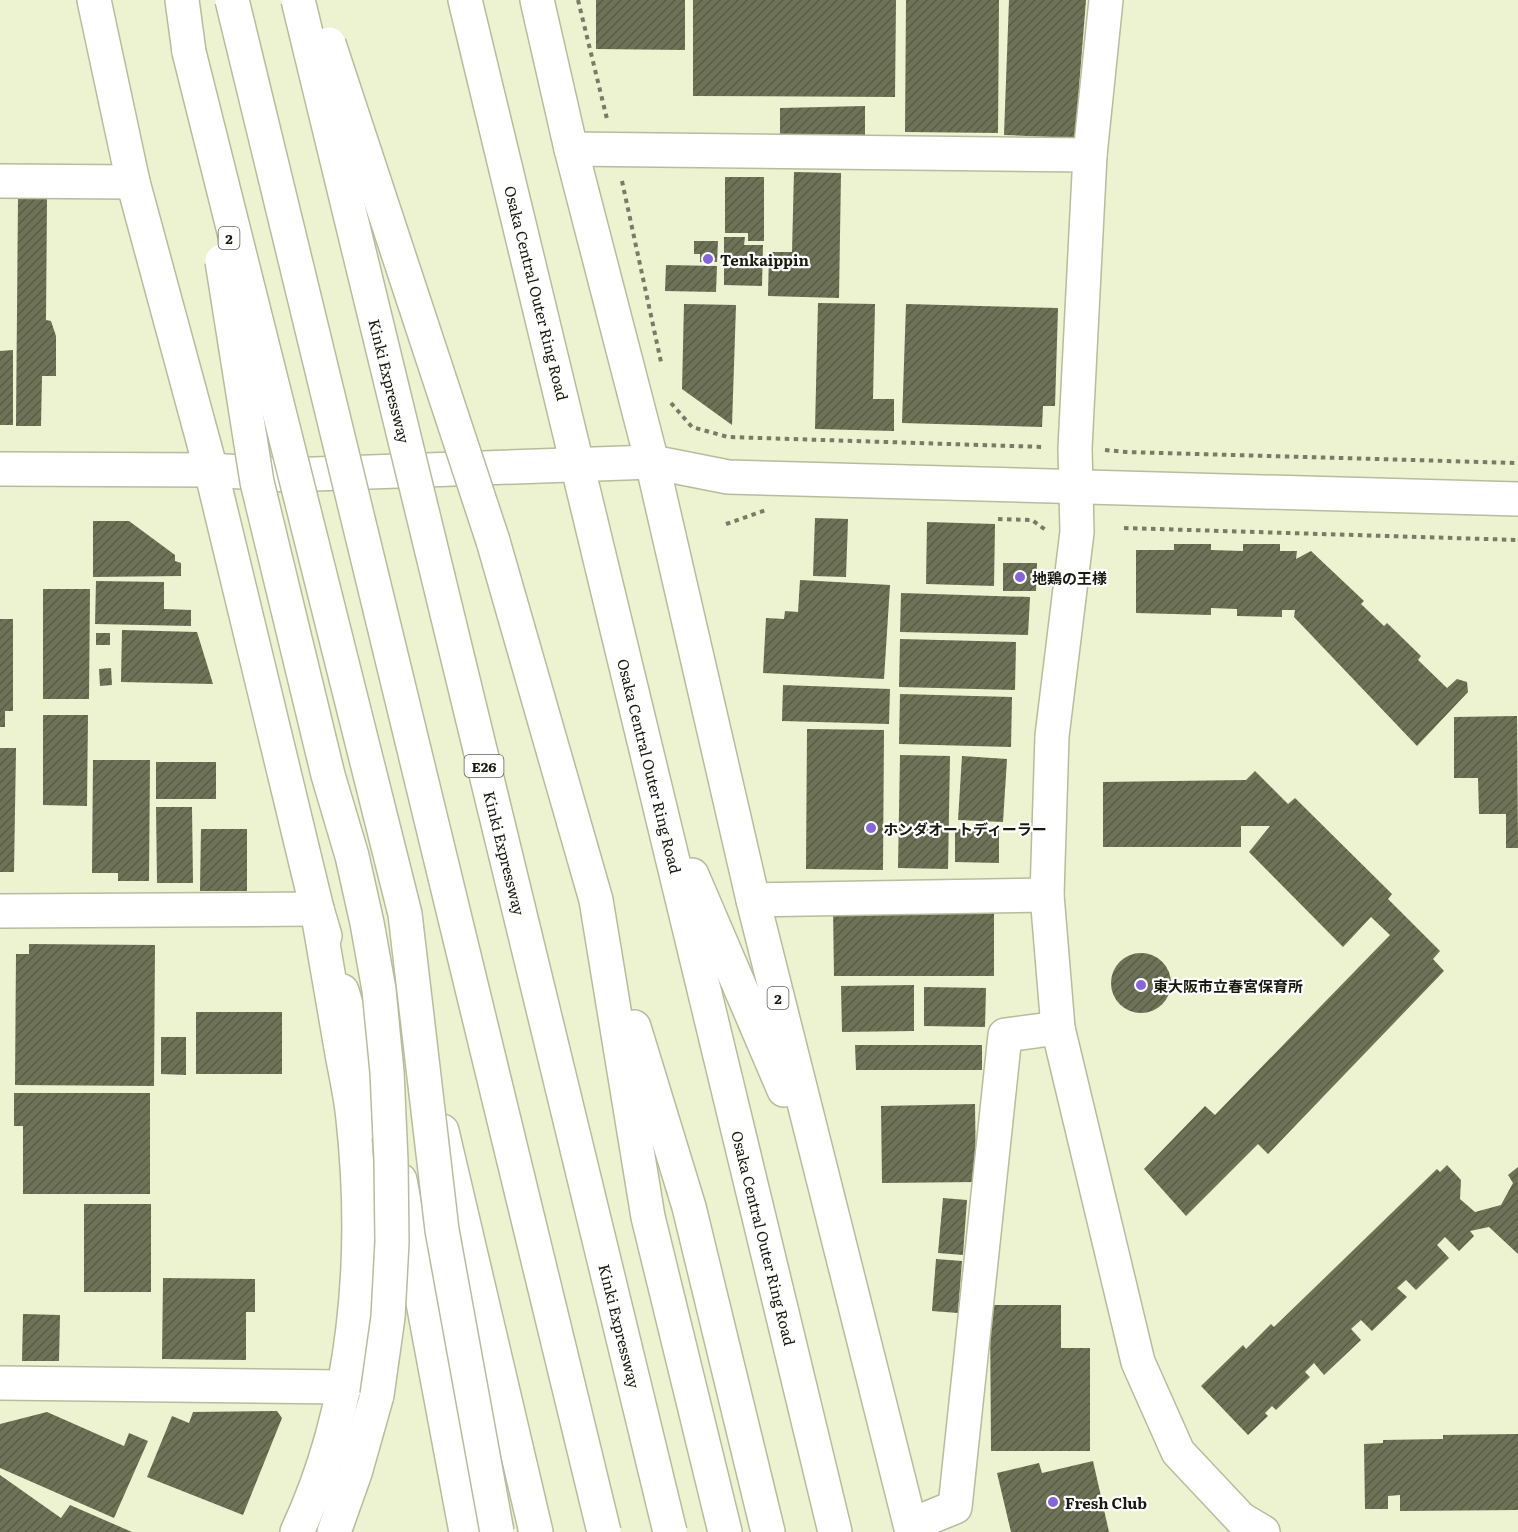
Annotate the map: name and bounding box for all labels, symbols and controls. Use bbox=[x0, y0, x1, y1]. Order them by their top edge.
street label: Osaka Central Outer Ring Road bbox=[499, 183, 575, 403]
road number: 2 bbox=[218, 227, 240, 249]
place label: Tenkaippin bbox=[720, 248, 809, 271]
marker: Tenkaippin bbox=[701, 252, 715, 266]
street label: Kinki Expressway bbox=[363, 316, 417, 446]
place label: 地鶏の王様 bbox=[1032, 566, 1107, 589]
marker: 地鶏の王様 bbox=[1013, 570, 1027, 584]
street label: Osaka Central Outer Ring Road bbox=[612, 656, 688, 876]
road number: E26 bbox=[464, 755, 504, 777]
street label: Kinki Expressway bbox=[478, 788, 532, 918]
place label: ホンダオートディーラー bbox=[883, 817, 1047, 840]
marker: ホンダオートディーラー bbox=[864, 821, 878, 835]
place label: 東大阪市立春宮保育所 bbox=[1153, 974, 1303, 997]
marker: 東大阪市立春宮保育所 bbox=[1134, 978, 1148, 992]
road number: 2 bbox=[768, 987, 788, 1009]
street label: Osaka Central Outer Ring Road bbox=[726, 1128, 802, 1348]
street label: Kinki Expressway bbox=[593, 1261, 647, 1391]
place label: Fresh Club bbox=[1065, 1491, 1147, 1514]
marker: Fresh Club bbox=[1046, 1495, 1060, 1509]

